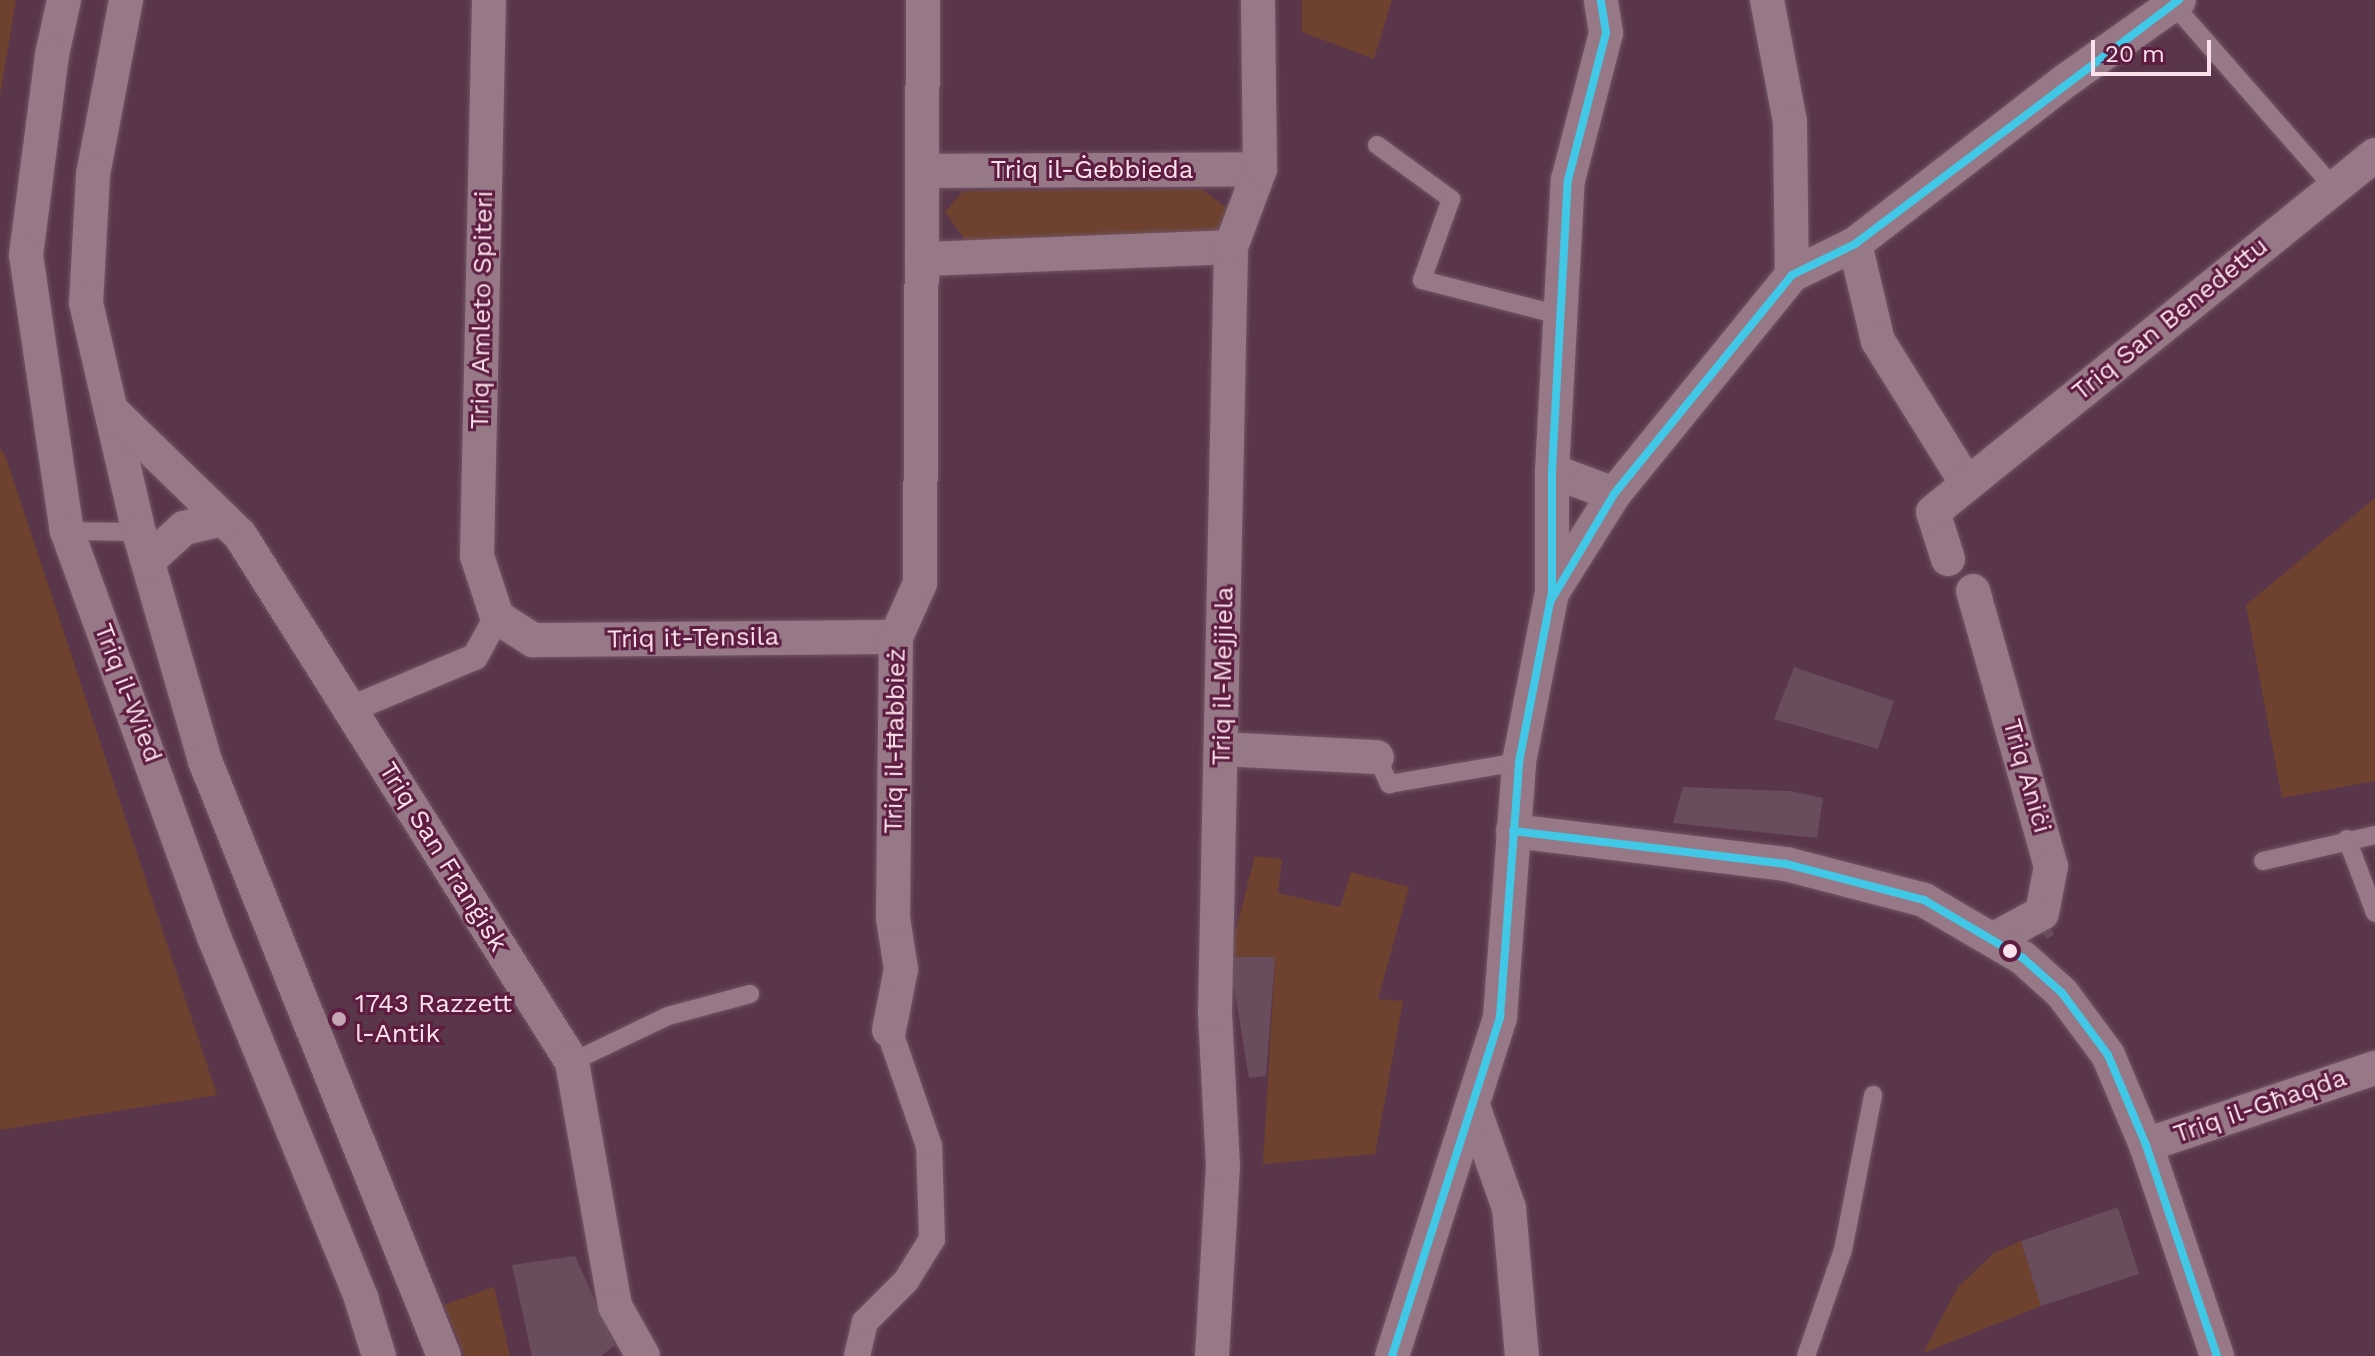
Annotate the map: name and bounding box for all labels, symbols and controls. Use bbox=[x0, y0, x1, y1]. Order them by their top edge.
scale bar bbox=[2095, 24, 2215, 74]
text: 20 m bbox=[2105, 40, 2165, 68]
street label: Triq il-Ġebbieda bbox=[990, 154, 1194, 186]
street label: Triq Amleto Spiteri bbox=[464, 190, 500, 430]
street label: Triq San Benedettu bbox=[2066, 230, 2274, 408]
street label: Triq il-Mejjiela bbox=[1206, 586, 1240, 766]
street label: Triq il-Wied bbox=[87, 619, 169, 767]
street label: Triq it-Tensila bbox=[607, 621, 779, 655]
street label: Triq il-Ħabbież bbox=[878, 648, 912, 834]
street label: Triq Aniċi bbox=[1996, 715, 2058, 837]
street label: Triq San Franġisk bbox=[372, 756, 514, 958]
unlabelled marker bbox=[2002, 943, 2018, 959]
place label: 1743 Razzett l-Antik bbox=[355, 988, 512, 1050]
marker: 1743 Razzett l-Antik bbox=[330, 1010, 348, 1028]
street label: Triq il-Għaqda bbox=[2170, 1062, 2350, 1150]

